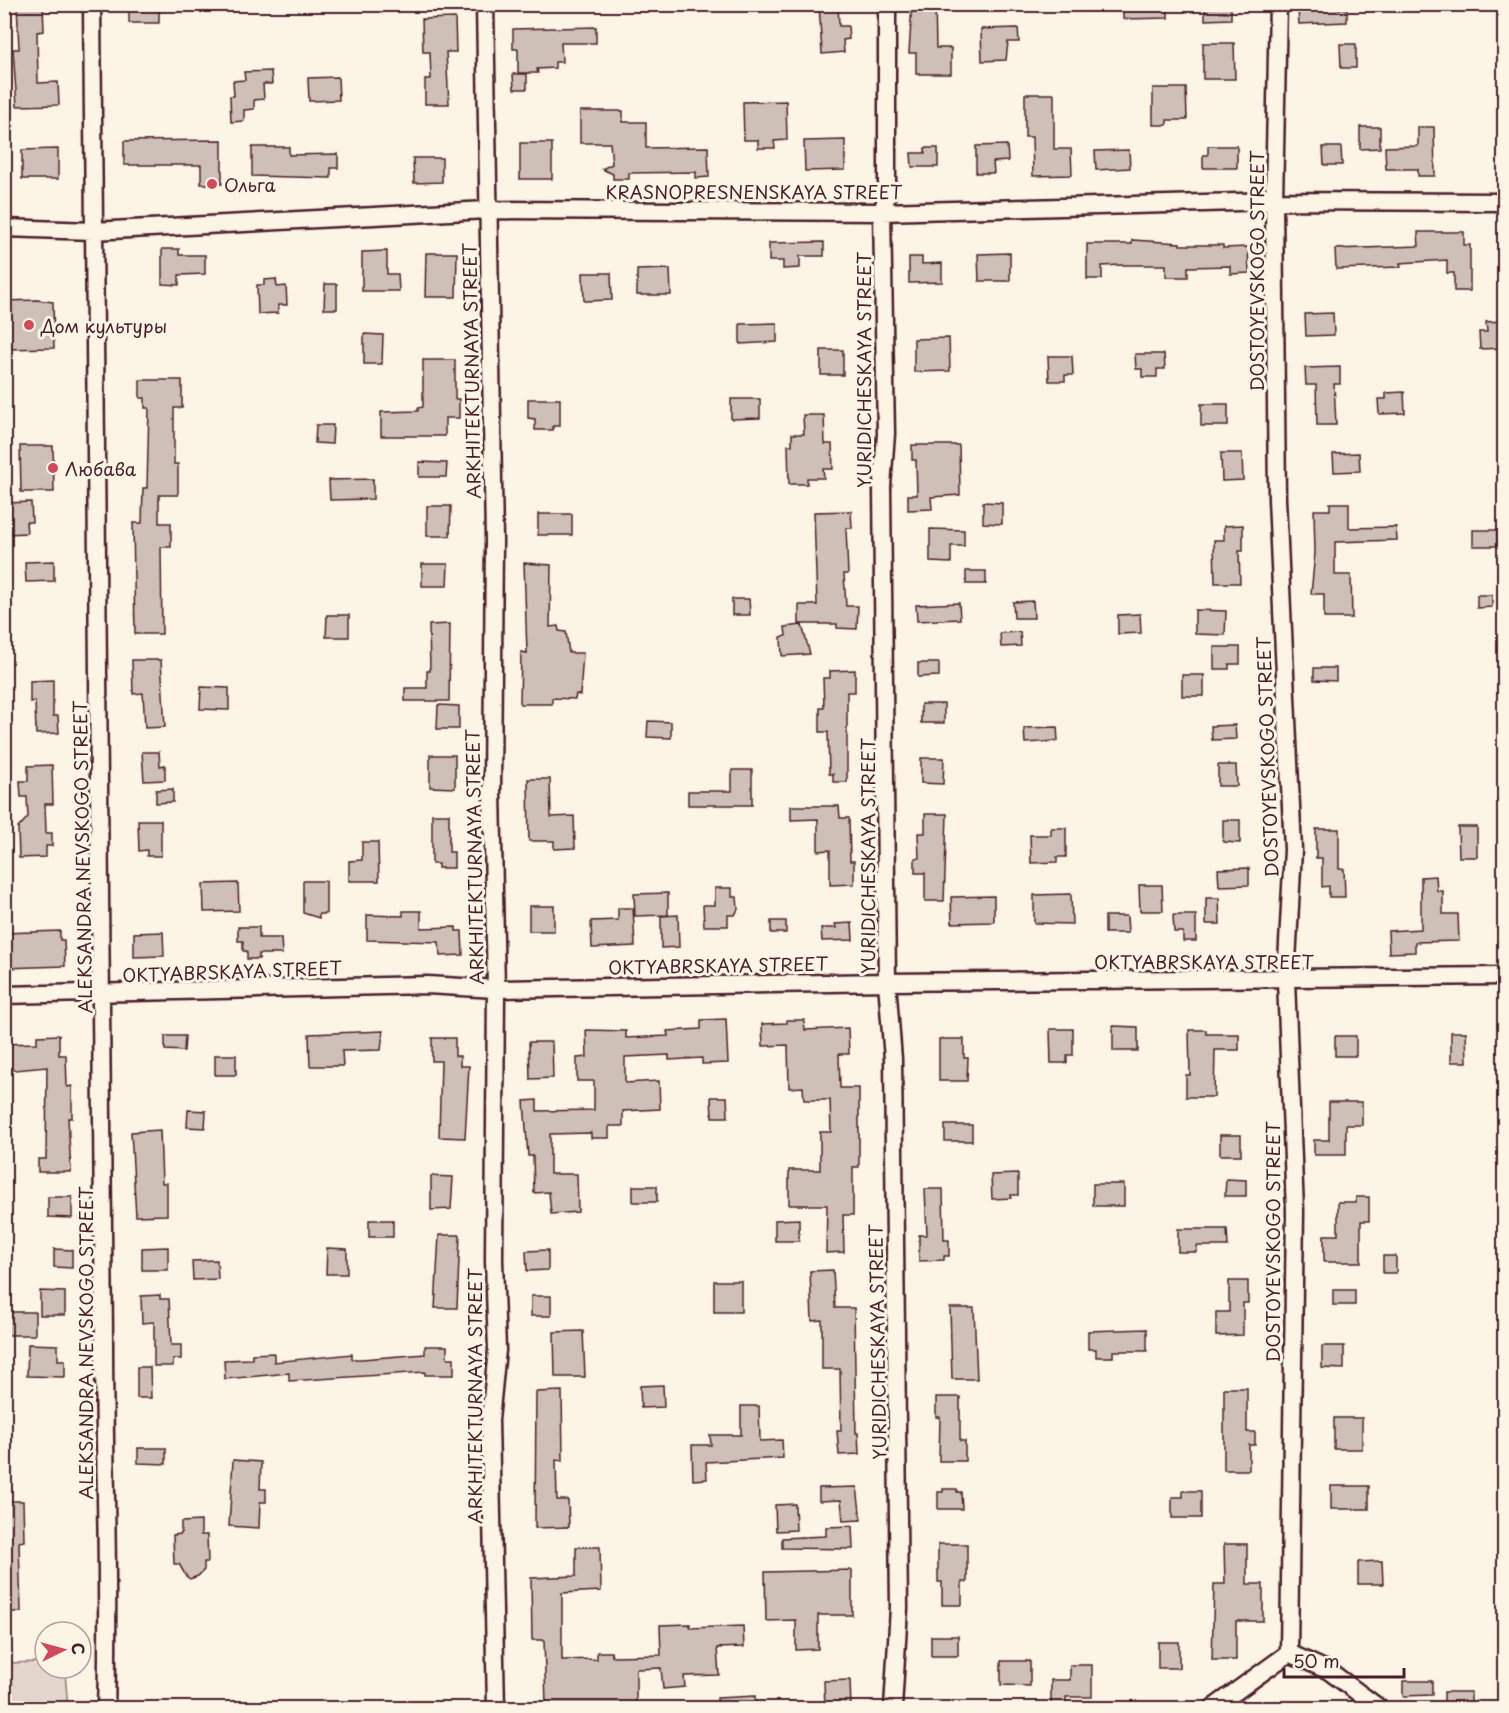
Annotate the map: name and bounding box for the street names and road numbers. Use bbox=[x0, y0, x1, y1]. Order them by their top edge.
street label: DOSTOYEVSKOGO STREET bbox=[1243, 150, 1270, 392]
street label: KRASNOPRESNENSKAYA STREET bbox=[606, 178, 903, 205]
street label: ARKHITEKTURNAYA STREET bbox=[455, 242, 487, 499]
street label: YURIDICHESKAYA STREET bbox=[850, 251, 877, 488]
street label: DOSTOYEVSKOGO STREET bbox=[1249, 635, 1285, 878]
street label: ALEKSANDRA NEVSKOGO STREET bbox=[66, 700, 98, 1014]
street label: ARKHITEKTURNAYA STREET bbox=[458, 728, 490, 985]
street label: YURIDICHESKAYA STREET bbox=[854, 737, 881, 974]
street label: OKTYABRSKAYA STREET bbox=[1094, 948, 1315, 975]
street label: OKTYABRSKAYA STREET bbox=[608, 950, 829, 980]
street label: OKTYABRSKAYA STREET bbox=[122, 954, 343, 988]
street label: DOSTOYEVSKOGO STREET bbox=[1259, 1121, 1286, 1363]
street label: ALEKSANDRA NEVSKOGO STREET bbox=[72, 1186, 99, 1500]
street label: YURIDICHESKAYA STREET bbox=[861, 1223, 893, 1460]
street label: ARKHITEKTURNAYA STREET bbox=[461, 1267, 488, 1524]

